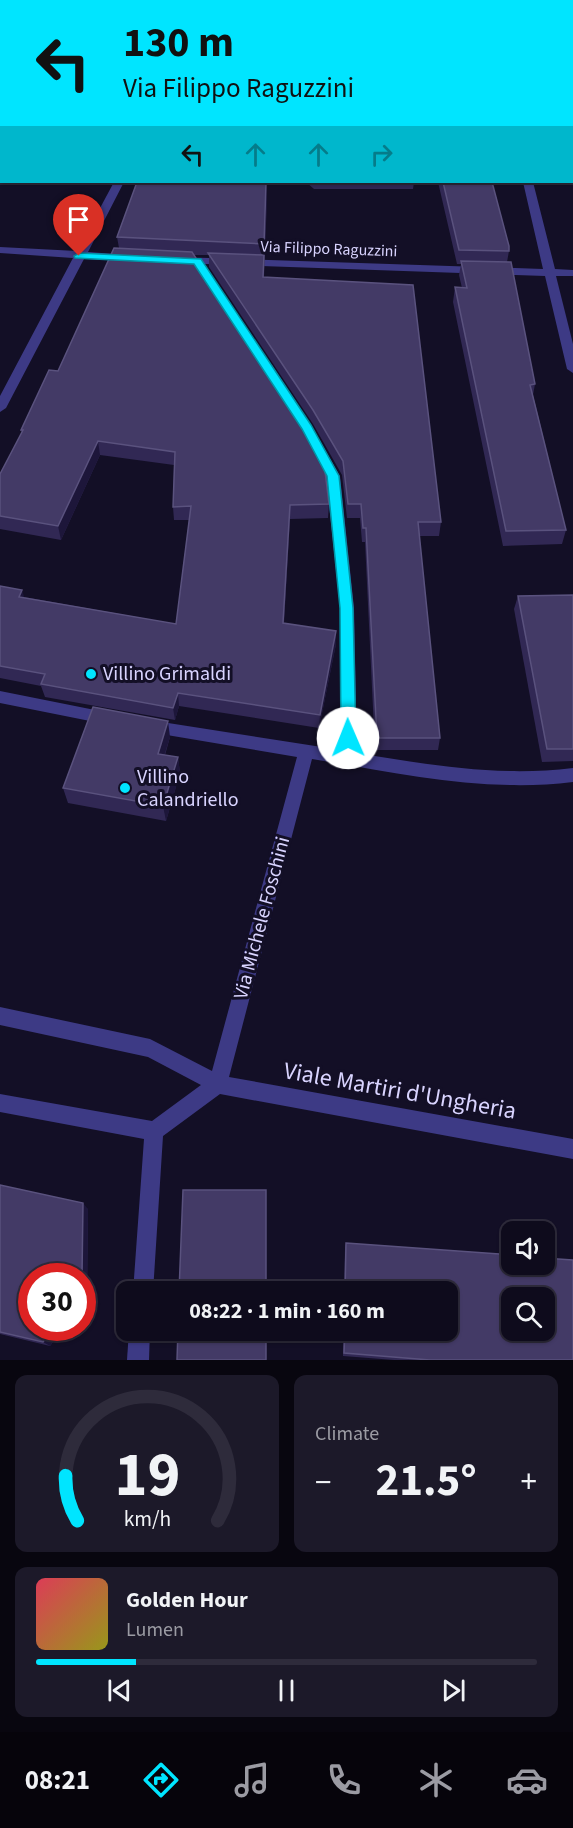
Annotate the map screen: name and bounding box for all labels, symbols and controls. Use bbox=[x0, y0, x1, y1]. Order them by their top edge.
text: 130 m bbox=[123, 13, 234, 73]
icon: left bbox=[24, 24, 102, 102]
text: Via Filippo Raguzzini bbox=[123, 69, 354, 108]
icon: left bbox=[176, 138, 209, 171]
icon: ahead bbox=[239, 138, 272, 171]
icon: ahead bbox=[302, 138, 335, 171]
icon: right bbox=[365, 138, 398, 171]
pin bbox=[53, 194, 104, 256]
icon: arrive bbox=[62, 203, 95, 236]
street label: Via Filippo Raguzzini bbox=[260, 236, 398, 262]
place label: Villino Grimaldi bbox=[103, 660, 231, 688]
marker: Villino Grimaldi bbox=[84, 667, 98, 681]
position arrow bbox=[316, 706, 380, 770]
place label: Villino Calandriello bbox=[137, 763, 239, 814]
marker: Villino Calandriello bbox=[118, 781, 132, 795]
street label: Via Michele Foschini bbox=[227, 834, 297, 1002]
street label: Viale Martiri d'Ungheria bbox=[281, 1053, 519, 1129]
map controls bbox=[501, 1221, 555, 1341]
button: sound bbox=[501, 1221, 555, 1275]
speed limit sign: 30 bbox=[18, 1263, 96, 1341]
button: search bbox=[501, 1287, 555, 1341]
text: 08:22 · 1 min · 160 m bbox=[189, 1295, 385, 1327]
text: Climate bbox=[315, 1420, 379, 1448]
text: 19 bbox=[114, 1431, 180, 1520]
text: 21.5° bbox=[375, 1449, 477, 1513]
text: − bbox=[315, 1459, 331, 1506]
text: + bbox=[521, 1459, 537, 1506]
text: km/h bbox=[123, 1504, 171, 1535]
text: Golden Hour bbox=[126, 1584, 248, 1616]
text: Lumen bbox=[126, 1616, 184, 1644]
icon: previous bbox=[103, 1674, 136, 1707]
icon: pause bbox=[270, 1674, 303, 1707]
icon: next bbox=[437, 1674, 470, 1707]
icon: directions bbox=[140, 1759, 182, 1801]
icon: music bbox=[231, 1759, 273, 1801]
icon: phone bbox=[323, 1759, 365, 1801]
icon: climate bbox=[415, 1759, 457, 1801]
icon: car bbox=[506, 1759, 548, 1801]
text: 08:21 bbox=[25, 1761, 90, 1800]

